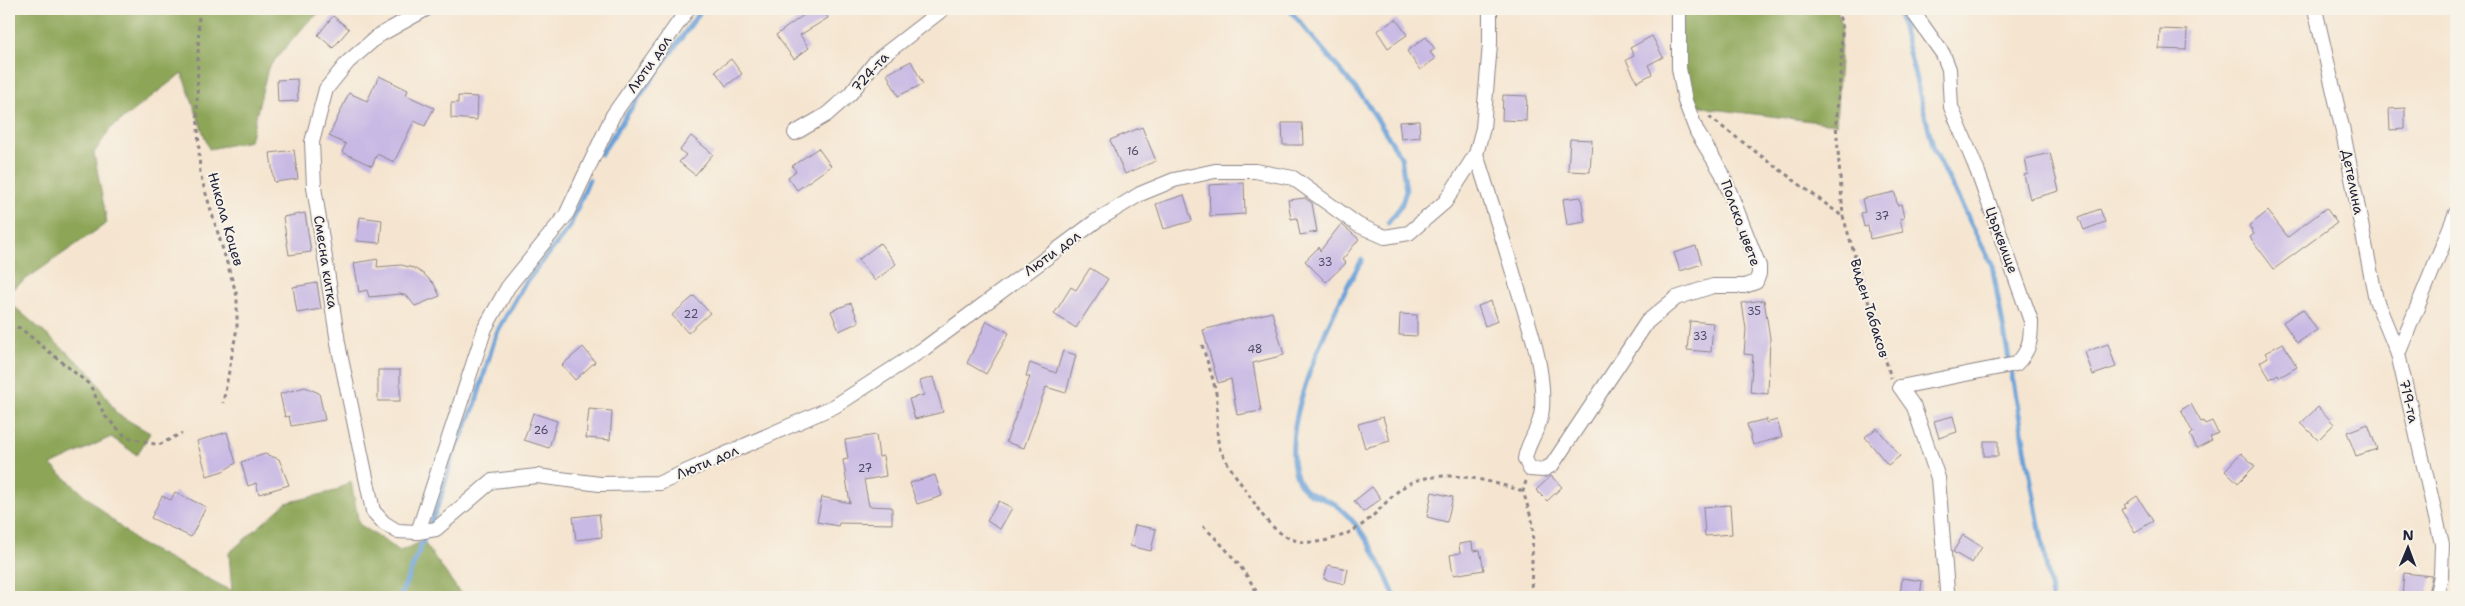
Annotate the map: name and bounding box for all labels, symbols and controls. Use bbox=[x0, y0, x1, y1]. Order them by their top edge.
street label: Люти дол bbox=[623, 32, 675, 96]
street label: 724-та bbox=[847, 48, 893, 96]
house number: 16 bbox=[1127, 144, 1139, 159]
street label: Детелина bbox=[2338, 148, 2368, 216]
street label: Никола Коцев bbox=[204, 170, 248, 268]
street label: Полско цвете bbox=[1717, 177, 1765, 269]
street label: Църквище bbox=[1982, 204, 2022, 276]
house number: 37 bbox=[1875, 209, 1890, 224]
street label: Смесна китка bbox=[310, 214, 342, 310]
street label: Люти дол bbox=[1020, 226, 1084, 280]
house number: 33 bbox=[1318, 255, 1332, 270]
street label: Виден Табаков bbox=[1846, 256, 1894, 360]
house number: 35 bbox=[1747, 304, 1761, 319]
house number: 22 bbox=[684, 307, 698, 322]
house number: 33 bbox=[1693, 329, 1707, 344]
house number: 48 bbox=[1247, 342, 1263, 357]
street label: 719-та bbox=[2395, 377, 2423, 425]
house number: 26 bbox=[534, 423, 548, 438]
street label: Люти дол bbox=[673, 441, 741, 483]
house number: 27 bbox=[858, 461, 873, 476]
north arrow bbox=[2382, 524, 2432, 574]
text: N bbox=[2403, 526, 2414, 544]

